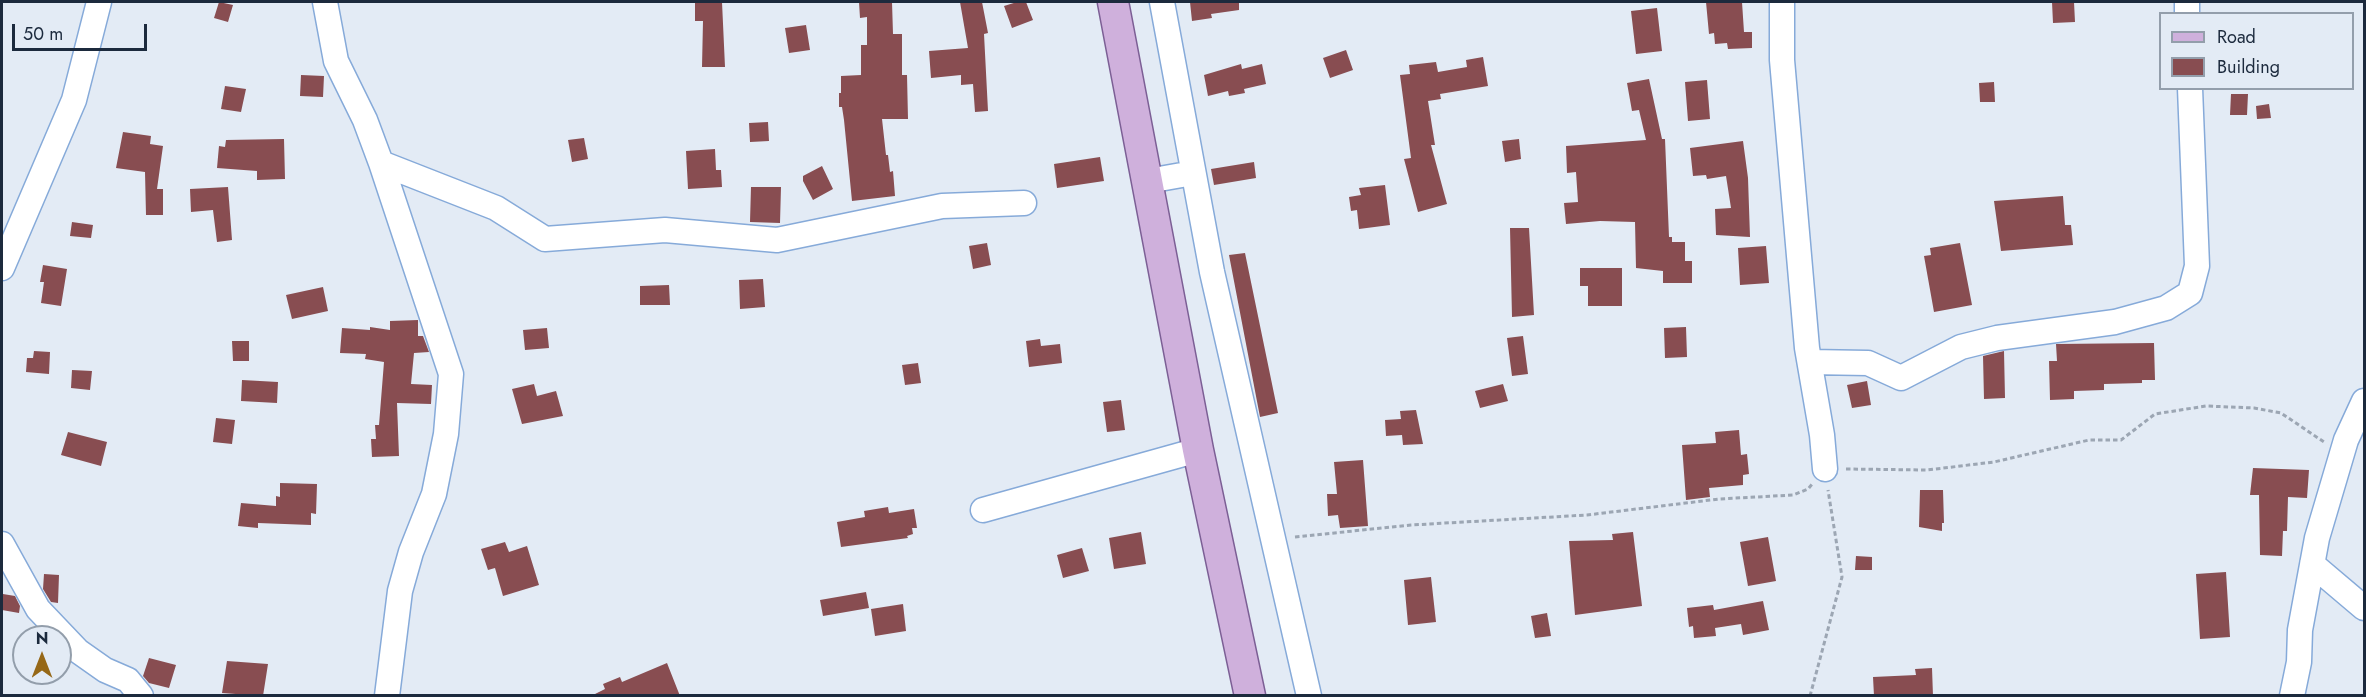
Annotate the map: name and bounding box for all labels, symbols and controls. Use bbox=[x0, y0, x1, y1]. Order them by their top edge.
scale bar bbox=[15, 12, 150, 50]
legend bbox=[2159, 12, 2354, 90]
text: 50 m bbox=[23, 21, 63, 47]
text: Road bbox=[2217, 24, 2256, 50]
text: Building bbox=[2217, 54, 2280, 80]
north arrow bbox=[12, 625, 72, 685]
text: N bbox=[36, 627, 48, 650]

